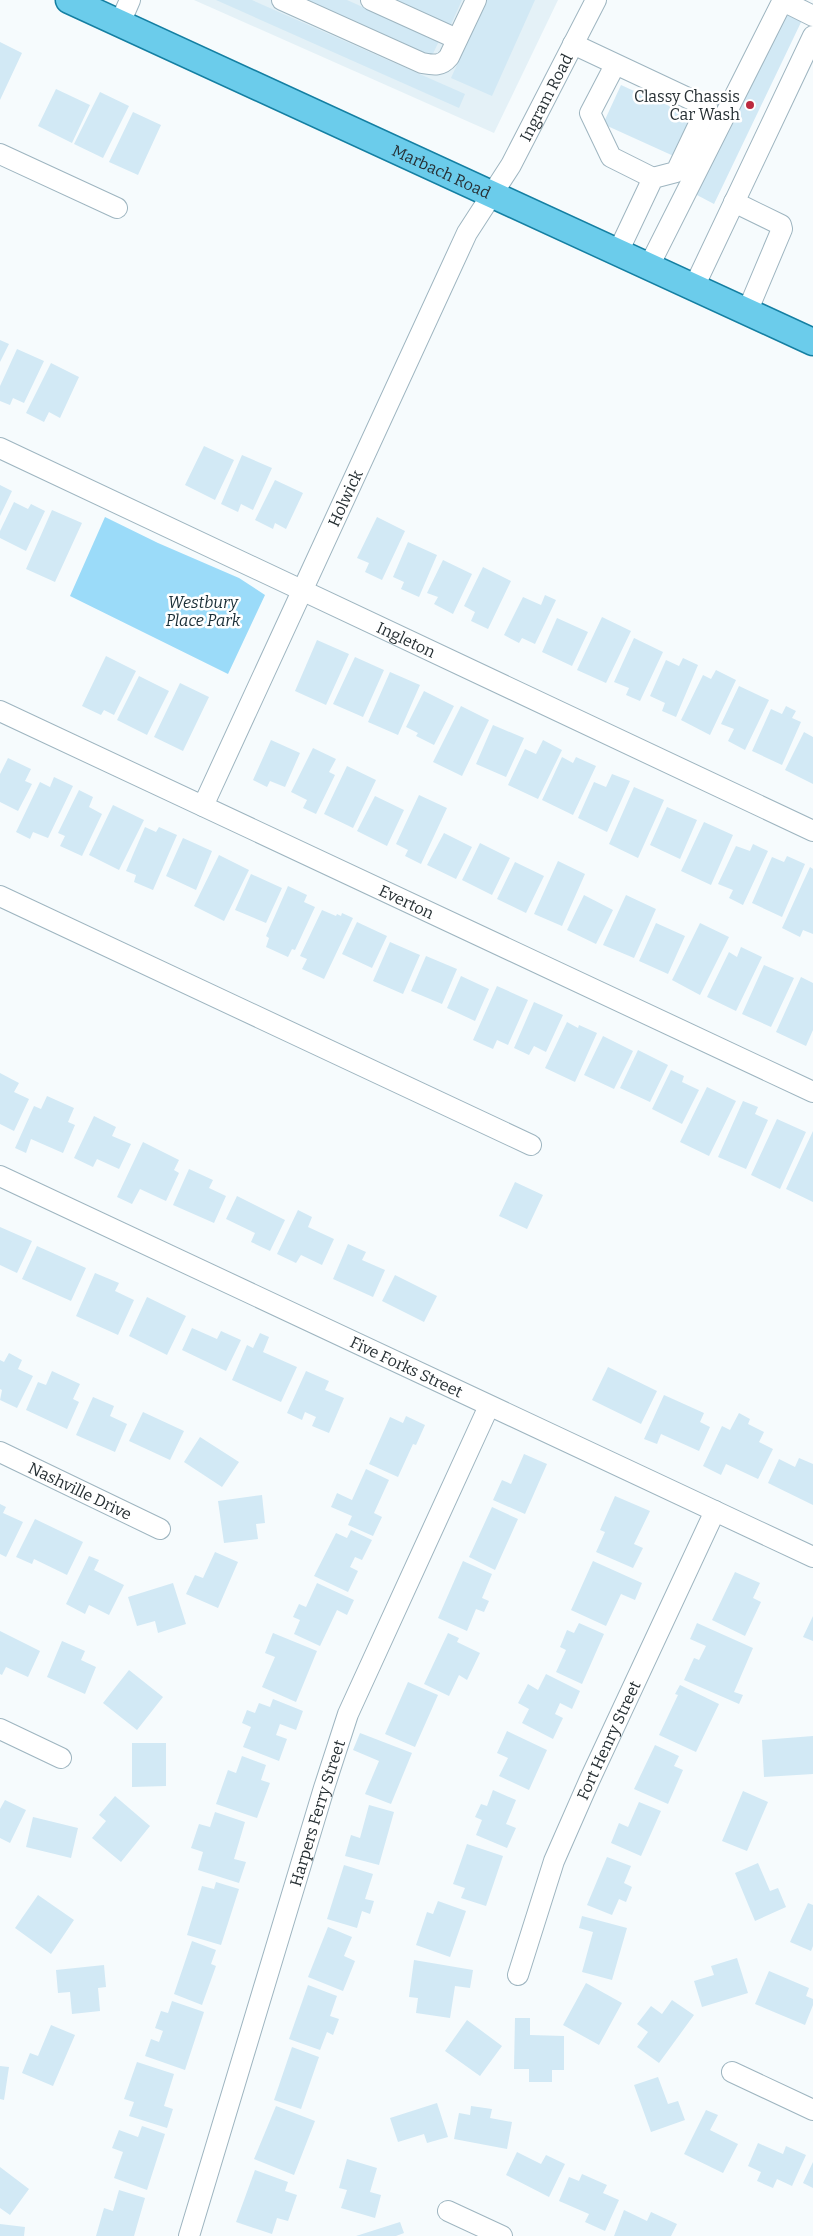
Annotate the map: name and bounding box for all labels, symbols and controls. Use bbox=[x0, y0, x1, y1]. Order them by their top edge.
street label: Ingram Road bbox=[516, 50, 577, 145]
place label: Classy Chassis Car Wash bbox=[634, 87, 740, 124]
marker: Classy Chassis Car Wash bbox=[744, 99, 756, 111]
street label: Marbach Road bbox=[389, 141, 494, 203]
street label: Holwick bbox=[324, 467, 367, 530]
park label: Westbury Place Park bbox=[166, 593, 241, 630]
street label: Ingleton bbox=[374, 618, 438, 662]
street label: Everton bbox=[376, 881, 437, 923]
street label: Five Forks Street bbox=[347, 1332, 466, 1402]
street label: Nashville Drive bbox=[25, 1458, 135, 1524]
street label: Fort Henry Street bbox=[573, 1678, 645, 1803]
street label: Harpers Ferry Street bbox=[286, 1737, 349, 1889]

